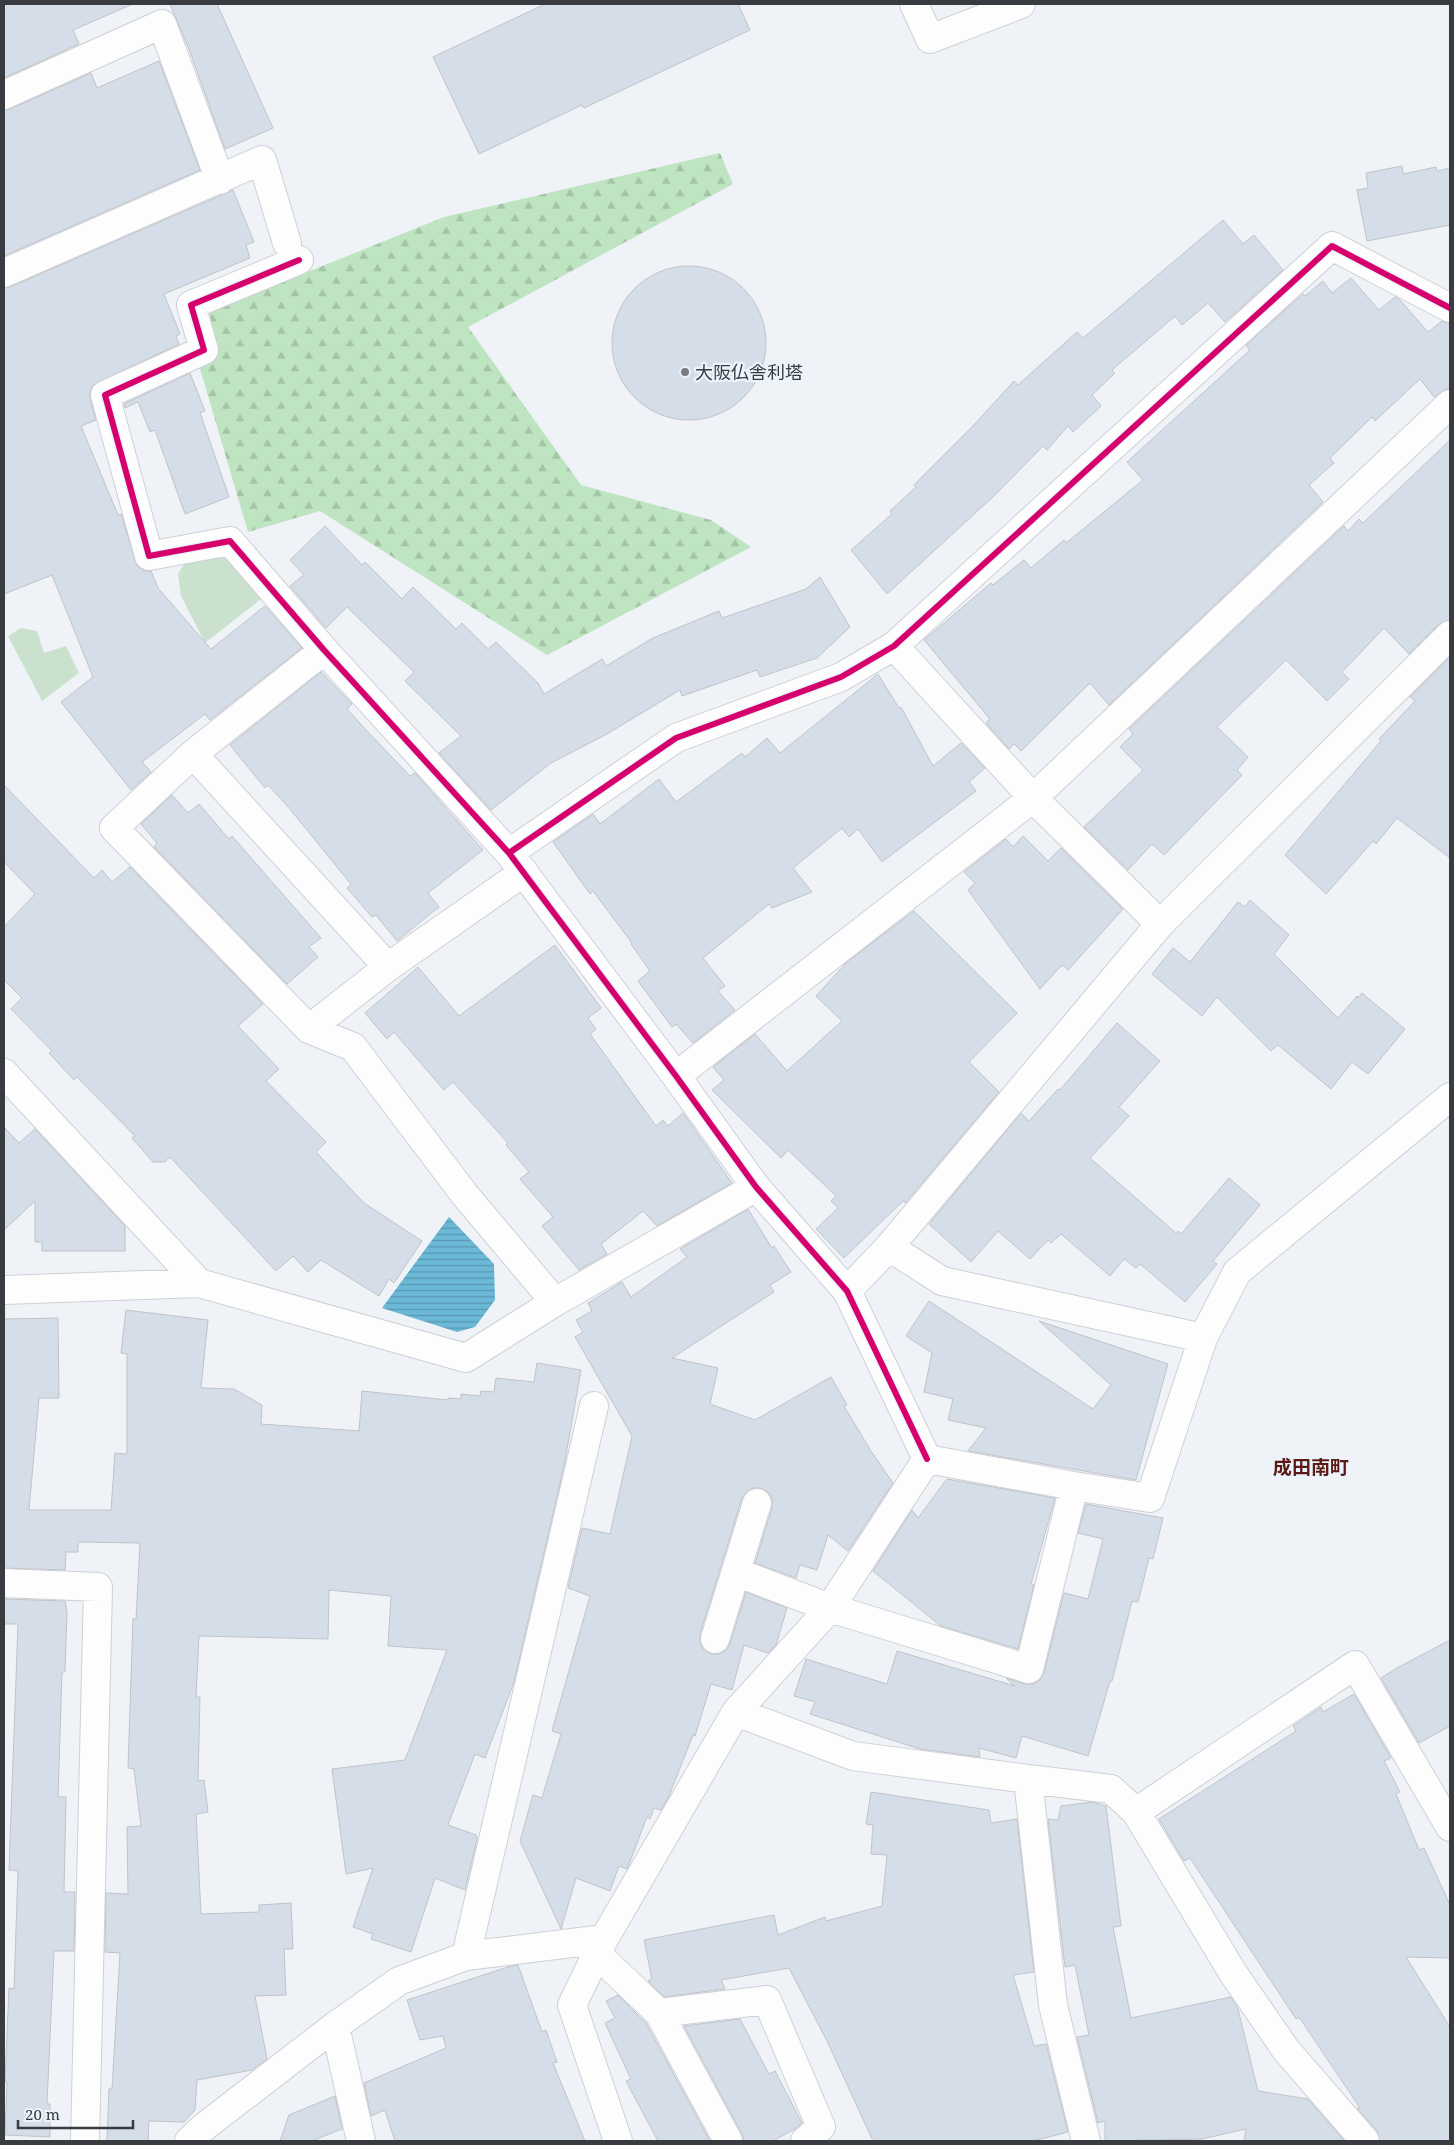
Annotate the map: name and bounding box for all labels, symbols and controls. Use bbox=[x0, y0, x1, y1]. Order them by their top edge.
place label: 大阪仏舎利塔 bbox=[695, 360, 803, 384]
marker: 大阪仏舎利塔 bbox=[679, 366, 691, 378]
district label: 成田南町 bbox=[1273, 1454, 1349, 1480]
scale bar bbox=[18, 2098, 132, 2130]
text: 20 m bbox=[25, 2104, 60, 2124]

